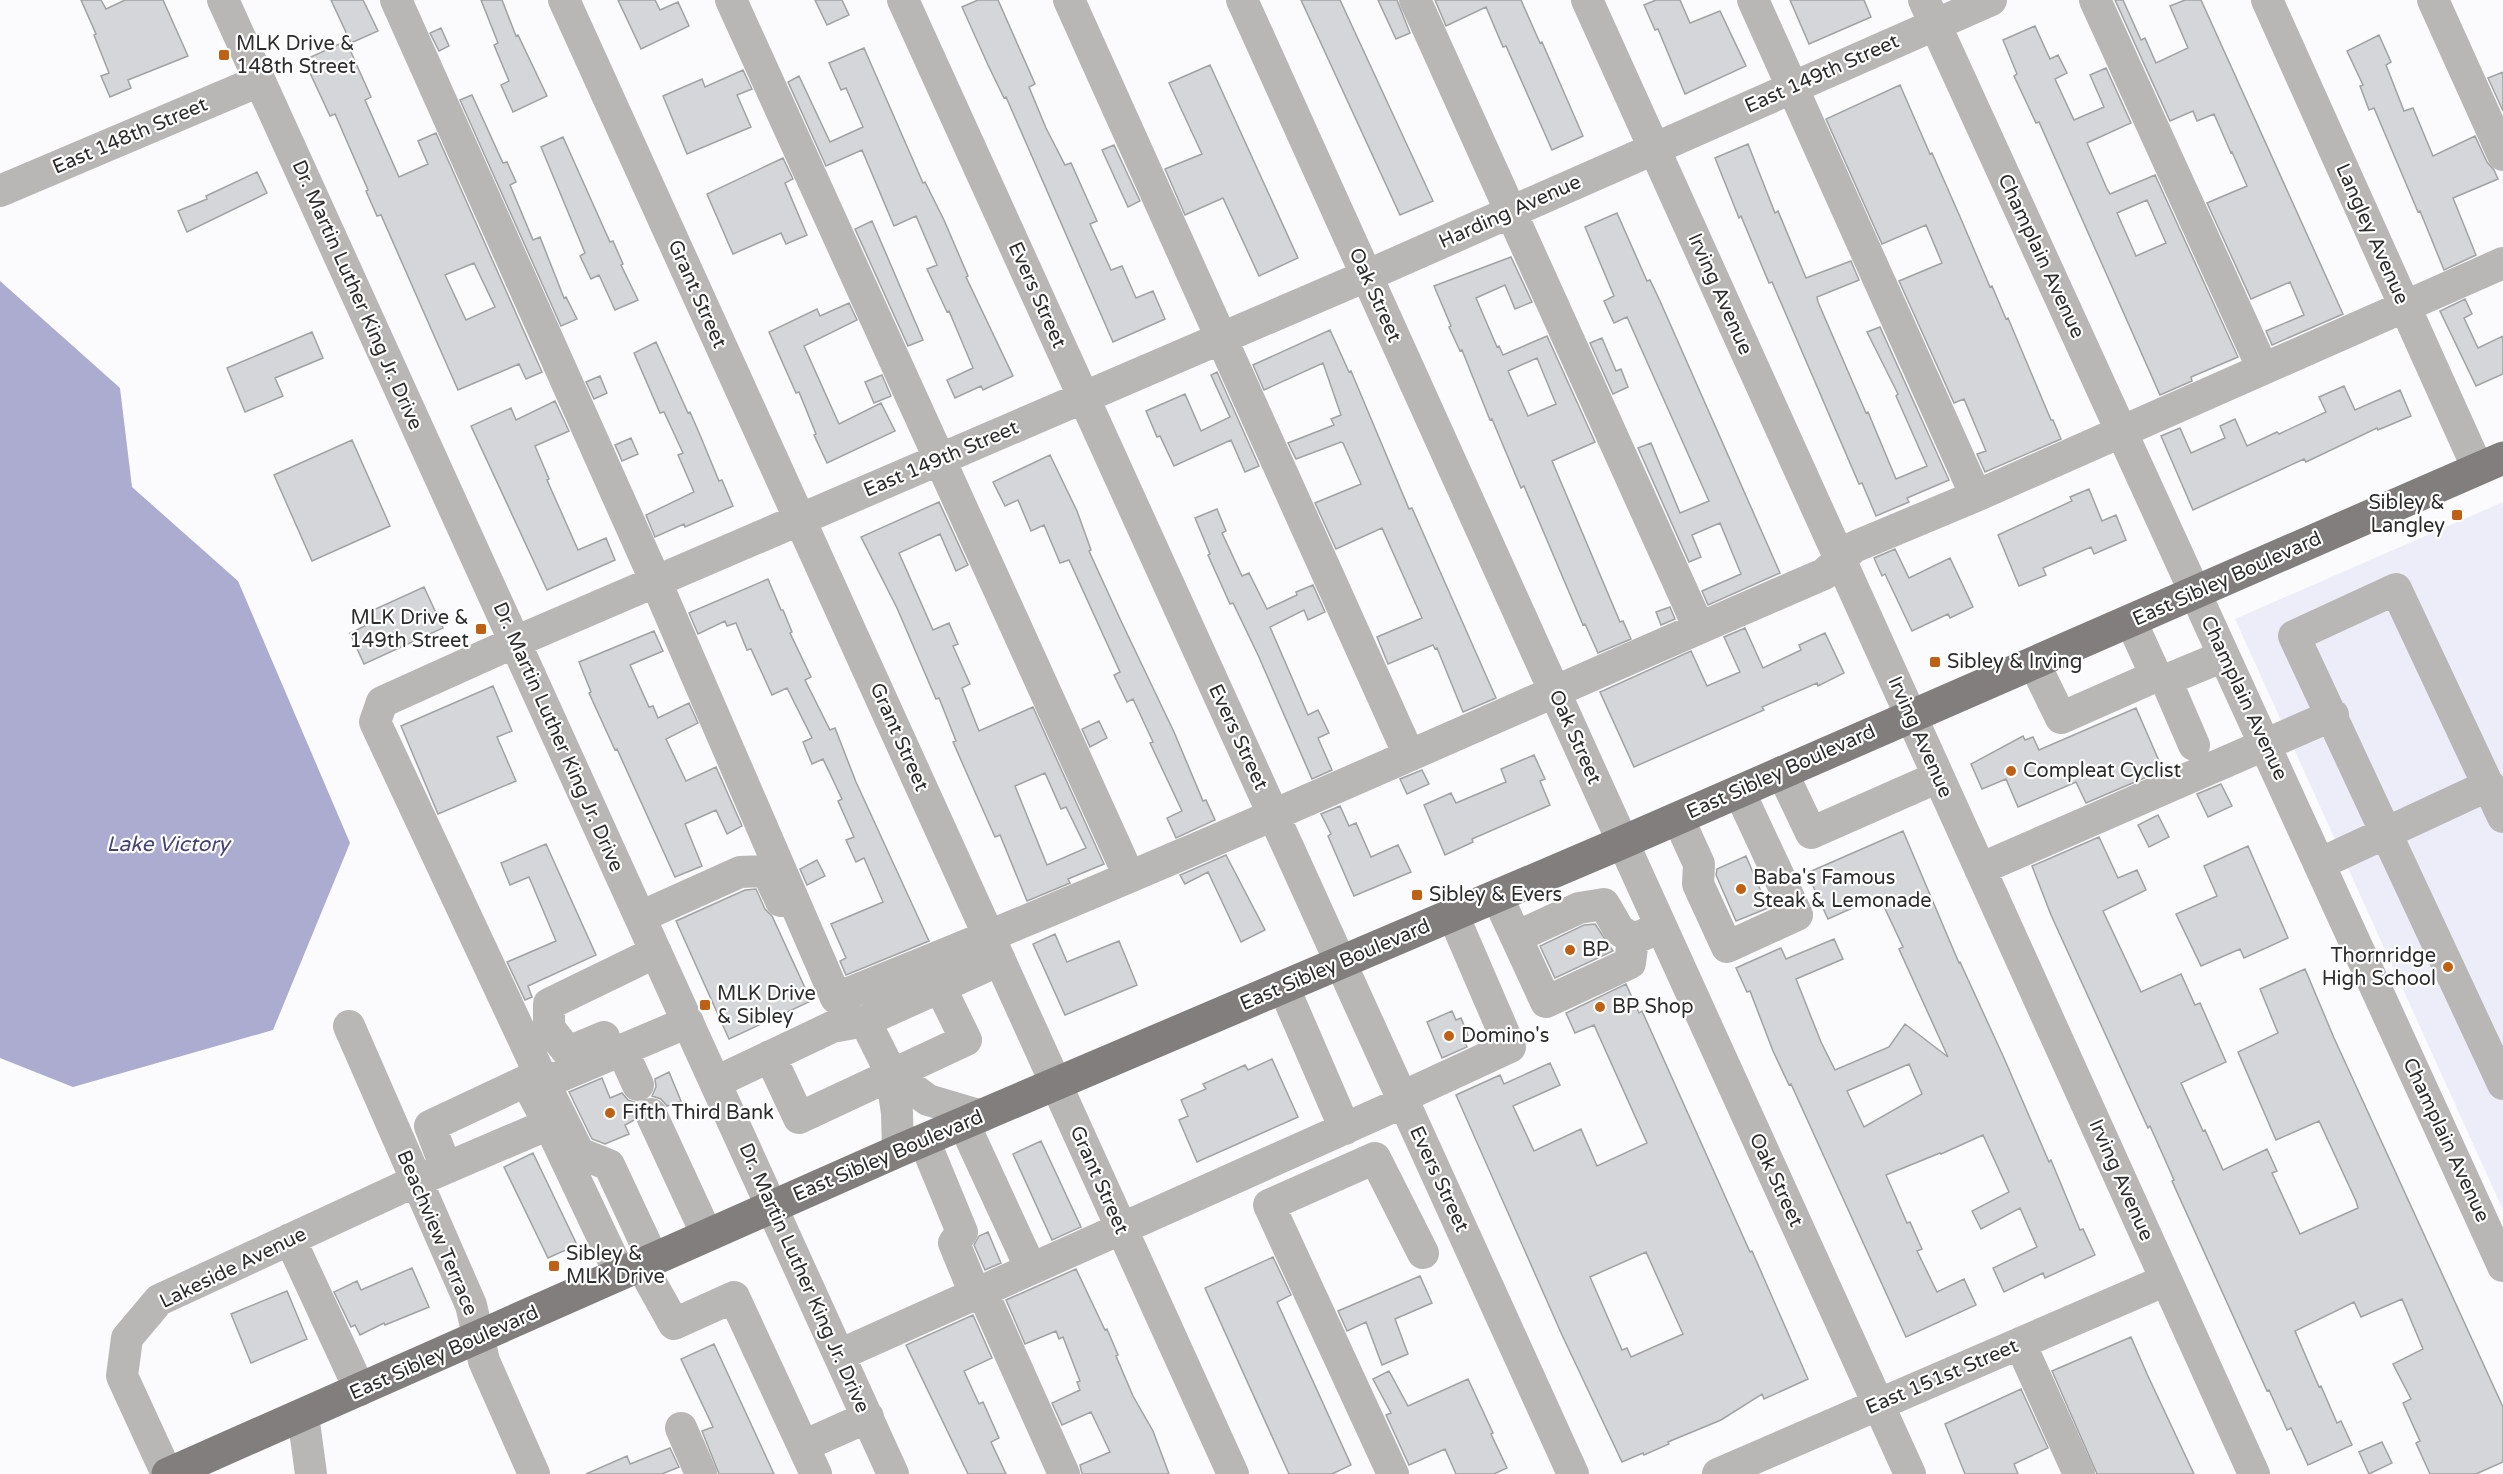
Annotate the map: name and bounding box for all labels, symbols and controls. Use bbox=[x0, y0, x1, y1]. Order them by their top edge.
street label: East 149th Street bbox=[1741, 29, 1903, 119]
place label: MLK Drive & 148th Street bbox=[236, 32, 356, 79]
marker: MLK Drive & 148th Street bbox=[217, 48, 231, 62]
street label: East 148th Street bbox=[49, 92, 211, 179]
street label: Dr. Martin Luther King Jr. Drive bbox=[287, 156, 427, 434]
street label: Langley Avenue bbox=[2330, 160, 2414, 308]
street label: Harding Avenue bbox=[1435, 170, 1585, 254]
street label: Champlain Avenue bbox=[1992, 170, 2090, 342]
street label: Irving Avenue bbox=[1683, 230, 1757, 358]
street label: Grant Street bbox=[662, 236, 732, 352]
street label: Evers Street bbox=[1003, 238, 1071, 352]
street label: Oak Street bbox=[1344, 244, 1407, 346]
street label: East 149th Street bbox=[860, 415, 1022, 502]
place label: Sibley & Langley bbox=[2368, 491, 2445, 538]
marker: Sibley & Langley bbox=[2450, 508, 2464, 522]
street label: East Sibley Boulevard bbox=[2129, 527, 2325, 631]
street label: Dr. Martin Luther King Jr. Drive bbox=[488, 598, 628, 876]
place label: MLK Drive & 149th Street bbox=[349, 606, 469, 653]
street label: Champlain Avenue bbox=[2195, 612, 2293, 784]
marker: MLK Drive & 149th Street bbox=[474, 622, 488, 636]
place label: Sibley & Irving bbox=[1947, 650, 2082, 674]
marker: Sibley & Irving bbox=[1928, 655, 1942, 669]
street label: Irving Avenue bbox=[1883, 673, 1957, 801]
street label: Grant Street bbox=[864, 679, 934, 795]
street label: Evers Street bbox=[1203, 680, 1273, 794]
street label: Oak Street bbox=[1544, 686, 1607, 788]
street label: East Sibley Boulevard bbox=[1683, 720, 1879, 824]
place label: Compleat Cyclist bbox=[2023, 759, 2182, 783]
marker: Compleat Cyclist bbox=[2004, 764, 2018, 778]
water label: Lake Victory bbox=[106, 832, 232, 857]
place label: Baba's Famous Steak & Lemonade bbox=[1753, 866, 1932, 913]
marker: Baba's Famous Steak & Lemonade bbox=[1734, 882, 1748, 896]
place label: Sibley & Evers bbox=[1429, 883, 1562, 907]
marker: Sibley & Evers bbox=[1410, 888, 1424, 902]
street label: East Sibley Boulevard bbox=[1236, 914, 1434, 1016]
place label: BP bbox=[1582, 938, 1609, 962]
marker: BP bbox=[1563, 943, 1577, 957]
place label: Thornridge High School bbox=[2322, 944, 2436, 991]
marker: Thornridge High School bbox=[2441, 960, 2455, 974]
place label: MLK Drive & Sibley bbox=[717, 982, 816, 1029]
place label: BP Shop bbox=[1612, 995, 1694, 1019]
marker: MLK Drive & Sibley bbox=[698, 998, 712, 1012]
marker: BP Shop bbox=[1593, 1000, 1607, 1014]
place label: Domino's bbox=[1461, 1024, 1549, 1048]
marker: Domino's bbox=[1442, 1029, 1456, 1043]
street label: Champlain Avenue bbox=[2397, 1054, 2495, 1226]
place label: Fifth Third Bank bbox=[622, 1101, 774, 1125]
street label: East Sibley Boulevard bbox=[789, 1105, 987, 1207]
marker: Fifth Third Bank bbox=[603, 1106, 617, 1120]
street label: Irving Avenue bbox=[2084, 1116, 2158, 1244]
street label: Grant Street bbox=[1064, 1122, 1134, 1238]
street label: Evers Street bbox=[1404, 1122, 1474, 1236]
street label: Oak Street bbox=[1744, 1129, 1808, 1231]
street label: Dr. Martin Luther King Jr. Drive bbox=[734, 1139, 874, 1417]
street label: Beachview Terrace bbox=[391, 1147, 483, 1319]
street label: Lakeside Avenue bbox=[156, 1222, 310, 1314]
place label: Sibley & MLK Drive bbox=[566, 1242, 665, 1289]
marker: Sibley & MLK Drive bbox=[547, 1259, 561, 1273]
street label: East Sibley Boulevard bbox=[346, 1301, 542, 1405]
street label: East 151st Street bbox=[1862, 1334, 2022, 1420]

